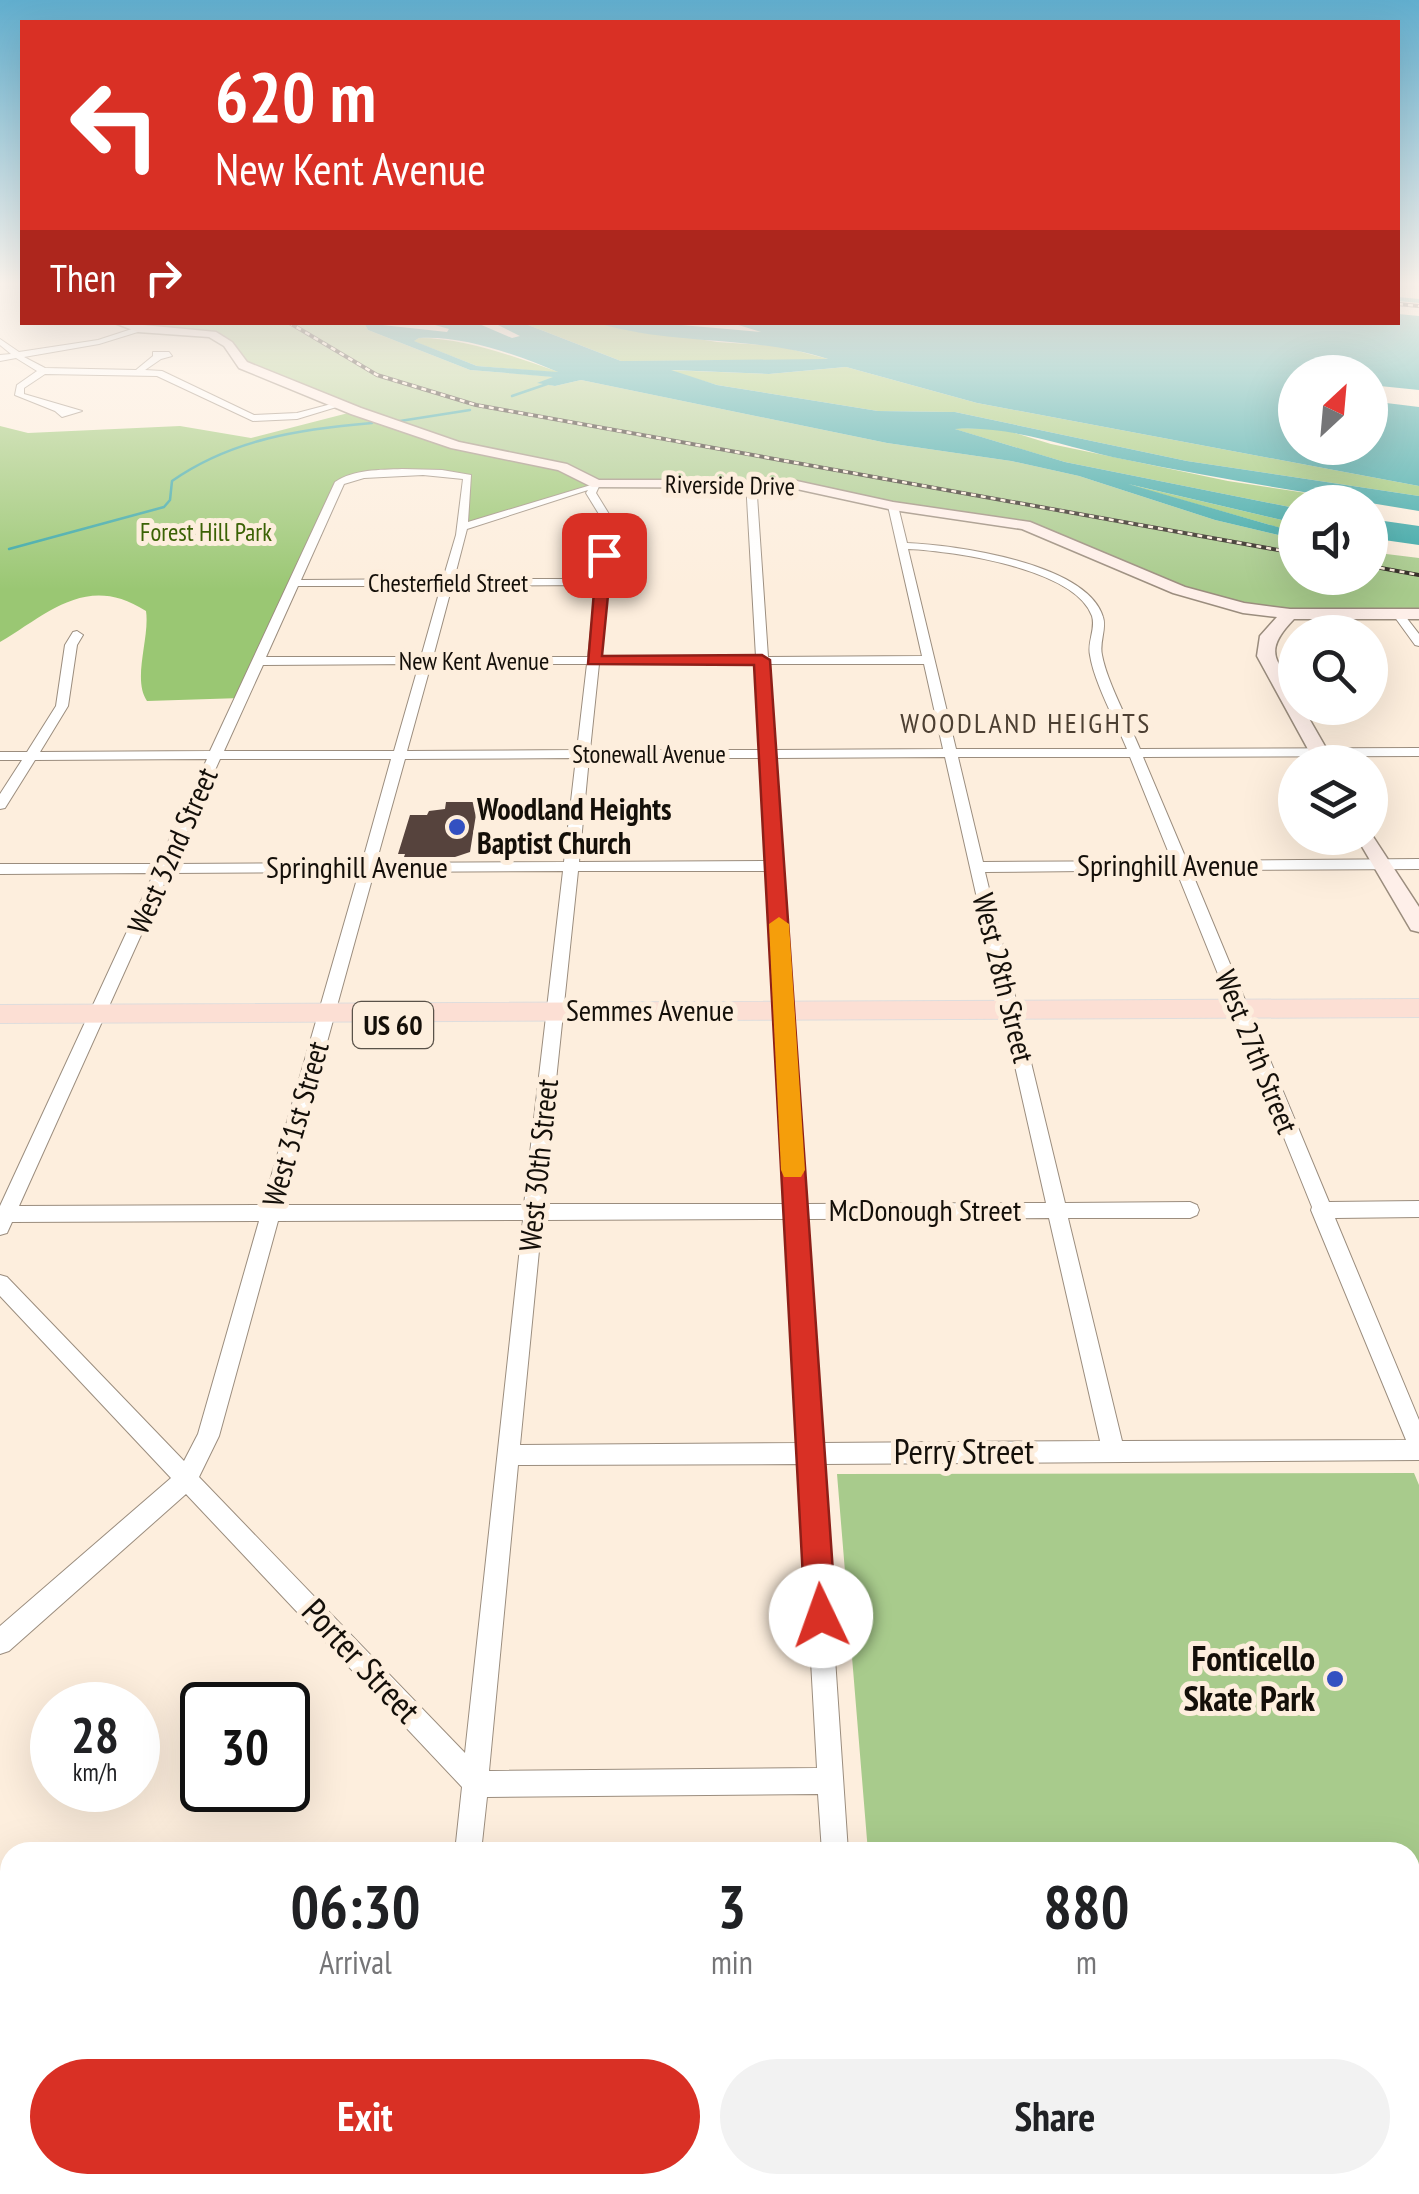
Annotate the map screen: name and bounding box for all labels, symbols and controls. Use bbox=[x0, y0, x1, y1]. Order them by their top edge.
text: 620 m bbox=[215, 51, 376, 141]
icon: left bbox=[50, 60, 180, 190]
text: New Kent Avenue bbox=[215, 139, 486, 197]
icon: right bbox=[136, 250, 191, 305]
text: Then bbox=[50, 253, 116, 302]
north arrow bbox=[1278, 355, 1388, 465]
map controls bbox=[1278, 355, 1388, 855]
street label: Riverside Drive bbox=[665, 468, 795, 502]
button: sound bbox=[1278, 485, 1388, 595]
pin bbox=[562, 513, 647, 598]
park label: Forest Hill Park bbox=[140, 516, 272, 548]
icon: arrive bbox=[577, 528, 632, 583]
street label: Chesterfield Street bbox=[368, 567, 528, 599]
button: search bbox=[1278, 615, 1388, 725]
street label: New Kent Avenue bbox=[399, 645, 549, 677]
district label: WOODLAND HEIGHTS bbox=[900, 704, 1152, 741]
street label: Stonewall Avenue bbox=[572, 738, 726, 770]
button: layers bbox=[1278, 745, 1388, 855]
street label: West 32nd Street bbox=[118, 761, 226, 940]
place label: Woodland Heights Baptist Church bbox=[476, 789, 671, 862]
marker: Woodland Heights Baptist Church bbox=[446, 816, 468, 838]
street label: Springhill Avenue bbox=[1077, 845, 1259, 884]
street label: Springhill Avenue bbox=[266, 847, 448, 886]
street label: West 28th Street bbox=[965, 889, 1044, 1067]
street label: West 27th Street bbox=[1207, 964, 1308, 1140]
street label: Semmes Avenue bbox=[566, 990, 734, 1029]
road number: US 60 bbox=[353, 1002, 433, 1048]
street label: West 31st Street bbox=[252, 1036, 337, 1211]
street label: West 30th Street bbox=[509, 1076, 566, 1253]
street label: McDonough Street bbox=[829, 1190, 1022, 1229]
street label: Perry Street bbox=[894, 1428, 1035, 1474]
position arrow bbox=[769, 1564, 873, 1668]
street label: Porter Street bbox=[293, 1588, 431, 1732]
place label: Fonticello Skate Park bbox=[1183, 1635, 1316, 1721]
marker: Fonticello Skate Park bbox=[1324, 1668, 1346, 1690]
speed limit sign: 30 bbox=[180, 1682, 310, 1812]
text: 28 bbox=[71, 1702, 119, 1767]
text: km/h bbox=[73, 1756, 117, 1788]
text: 06:30 bbox=[291, 1867, 420, 1945]
text: 3 bbox=[718, 1867, 746, 1945]
text: 880 bbox=[1043, 1867, 1129, 1945]
text: Arrival bbox=[319, 1941, 392, 1983]
text: min bbox=[711, 1941, 753, 1983]
text: m bbox=[1076, 1941, 1097, 1983]
button: Exit bbox=[30, 2059, 700, 2174]
button: Share bbox=[720, 2059, 1390, 2174]

